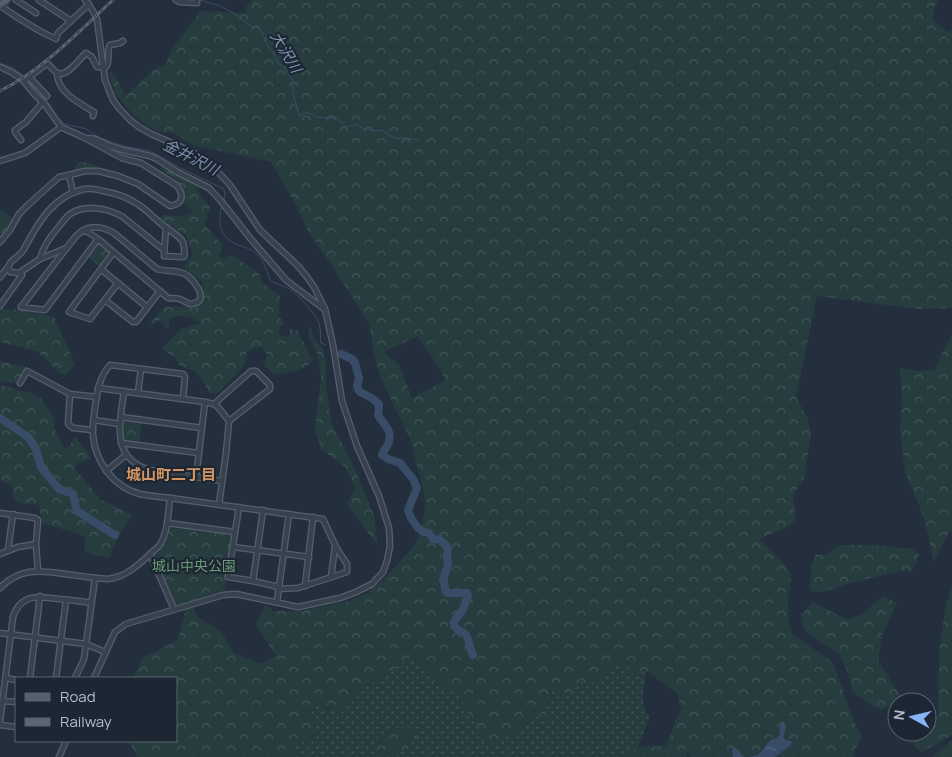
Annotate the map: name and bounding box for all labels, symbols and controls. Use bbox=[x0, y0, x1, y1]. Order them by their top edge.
water label: 大沢川 bbox=[265, 27, 308, 78]
water label: 金井沢川 bbox=[159, 134, 224, 181]
district label: 城山町二丁目 bbox=[126, 464, 216, 485]
park label: 城山中央公園 bbox=[152, 556, 236, 575]
legend bbox=[15, 677, 178, 742]
text: Road bbox=[60, 686, 96, 707]
north arrow bbox=[887, 692, 937, 742]
text: N bbox=[889, 709, 909, 721]
text: Railway bbox=[60, 711, 112, 732]

